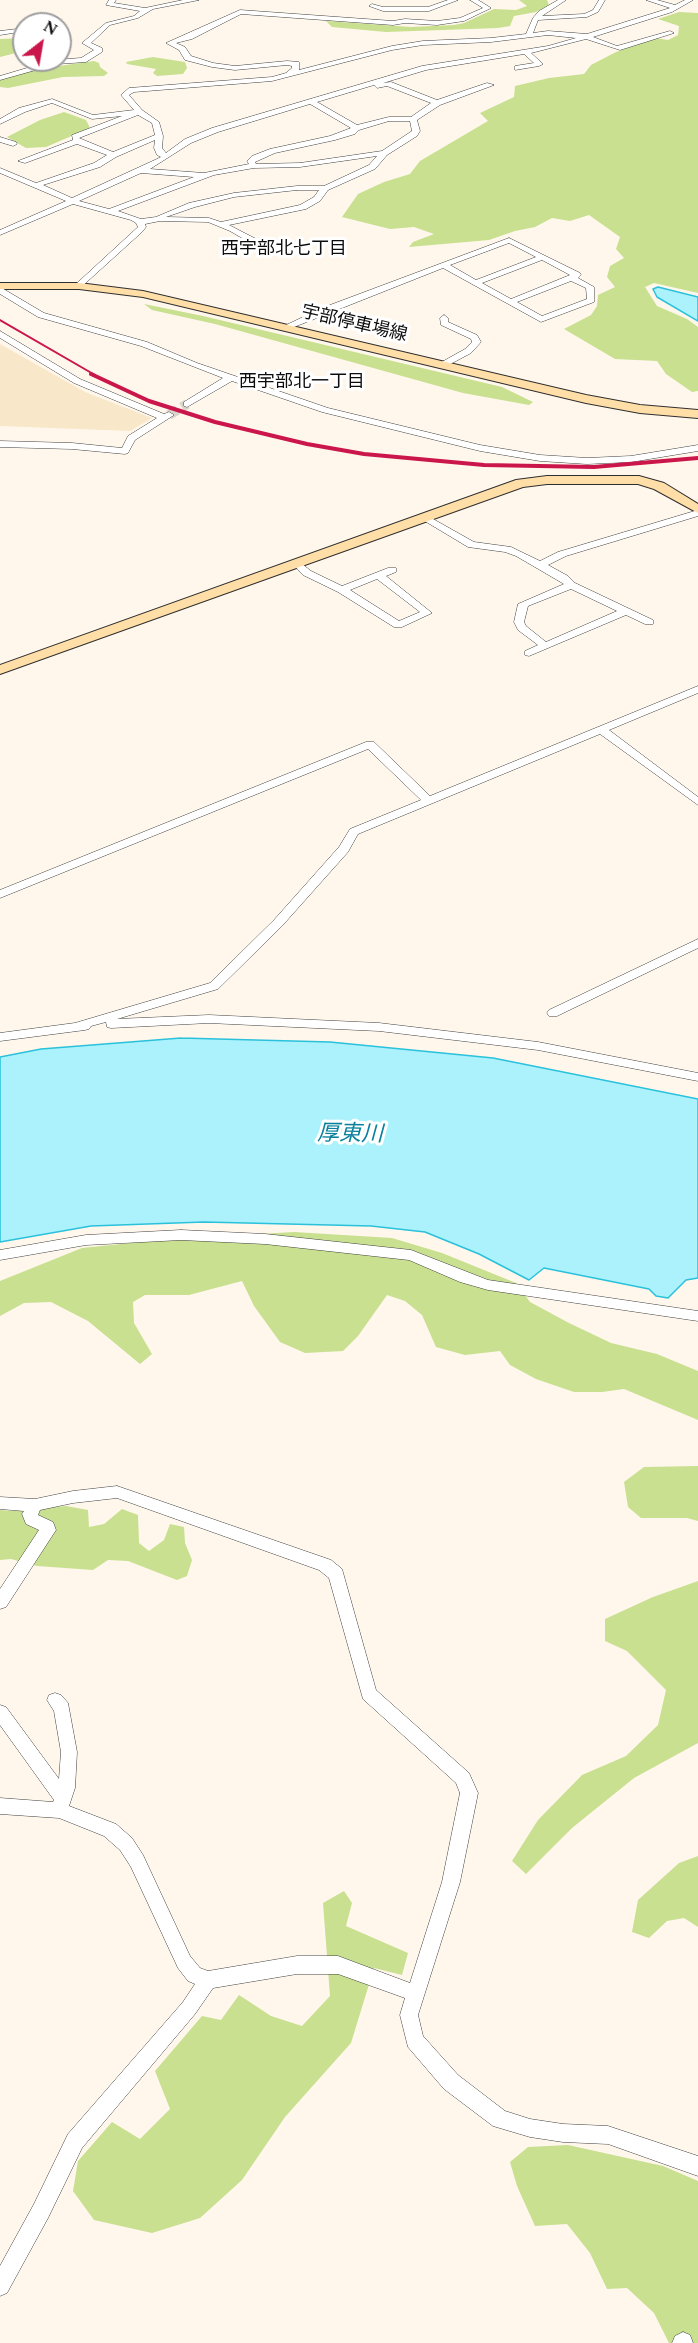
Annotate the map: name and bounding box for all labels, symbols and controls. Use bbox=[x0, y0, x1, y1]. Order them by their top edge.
north arrow bbox=[12, 12, 72, 72]
text: N bbox=[38, 15, 62, 42]
district label: 西宇部北七丁目 bbox=[221, 239, 347, 261]
street label: 宇部停車場線 bbox=[299, 302, 409, 348]
district label: 西宇部北一丁目 bbox=[239, 372, 365, 394]
water label: 厚東川 bbox=[317, 1122, 383, 1150]

